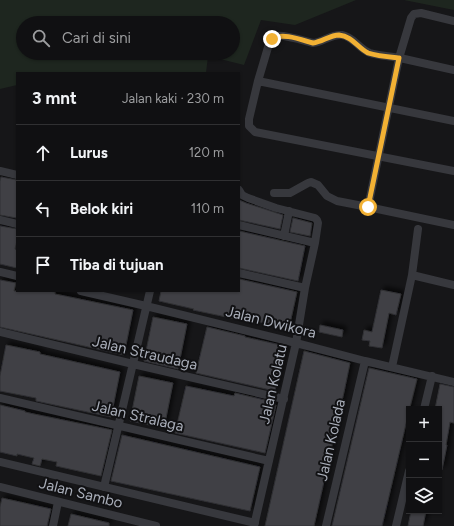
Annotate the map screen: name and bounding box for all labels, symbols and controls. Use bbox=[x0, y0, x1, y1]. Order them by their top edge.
search box bbox=[16, 16, 240, 60]
icon: search bbox=[30, 27, 52, 49]
text: Cari di sini bbox=[62, 29, 131, 47]
route end bbox=[263, 30, 281, 48]
text: 3 mnt bbox=[32, 88, 77, 108]
text: Jalan kaki · 230 m bbox=[122, 91, 224, 106]
icon: ahead bbox=[32, 142, 54, 164]
text: Lurus bbox=[70, 144, 108, 162]
text: 120 m bbox=[189, 145, 224, 160]
icon: left bbox=[32, 198, 54, 220]
route start bbox=[359, 198, 377, 216]
text: Belok kiri bbox=[70, 200, 133, 218]
text: 110 m bbox=[191, 201, 224, 216]
icon: arrive bbox=[32, 254, 54, 276]
text: Tiba di tujuan bbox=[70, 256, 164, 274]
street label: Jalan Dwikora bbox=[224, 302, 318, 342]
street label: Jalan Straudaga bbox=[91, 332, 199, 374]
street label: Jalan Kolatu bbox=[255, 342, 291, 426]
street label: Jalan Stralaga bbox=[90, 397, 186, 435]
street label: Jalan Kolada bbox=[313, 397, 349, 483]
map controls bbox=[406, 406, 442, 514]
button: + bbox=[406, 406, 442, 442]
button: − bbox=[406, 442, 442, 478]
street label: Jalan Sambo bbox=[37, 474, 125, 512]
button: layers bbox=[406, 478, 442, 514]

